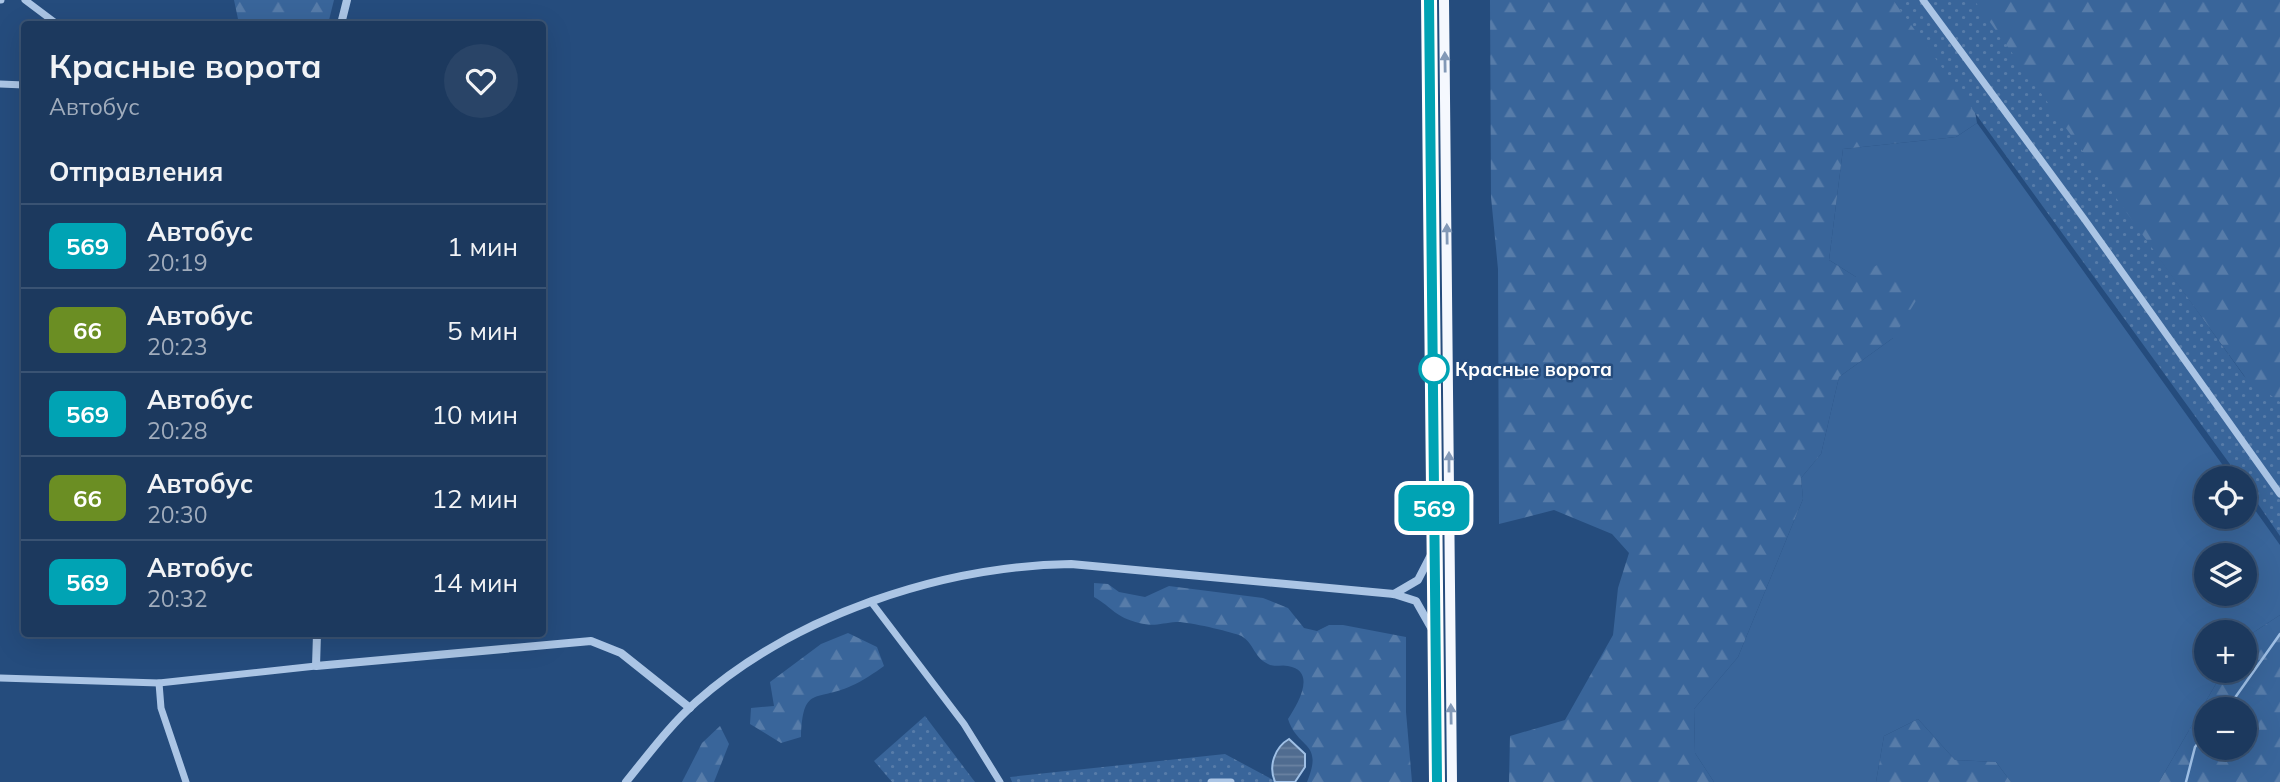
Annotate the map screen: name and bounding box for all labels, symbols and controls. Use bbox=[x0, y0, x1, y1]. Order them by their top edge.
button: heart bbox=[444, 44, 518, 118]
text: Красные ворота bbox=[49, 45, 322, 86]
one-way arrow bbox=[1439, 51, 1451, 73]
text: Автобус bbox=[49, 92, 140, 121]
text: Отправления bbox=[49, 155, 223, 188]
text: Автобус bbox=[147, 215, 253, 248]
one-way arrow bbox=[1441, 223, 1453, 245]
text: 1 мин bbox=[447, 230, 518, 263]
text: 569 bbox=[66, 231, 109, 261]
text: 20:19 bbox=[147, 248, 207, 277]
text: Автобус bbox=[147, 299, 253, 332]
text: 5 мин bbox=[447, 314, 518, 347]
text: 66 bbox=[73, 315, 102, 345]
text: 20:23 bbox=[147, 332, 207, 361]
marker: Красные ворота bbox=[1419, 354, 1449, 384]
place label: Красные ворота bbox=[1455, 357, 1612, 381]
text: Автобус bbox=[147, 383, 253, 416]
text: 10 мин bbox=[431, 398, 518, 431]
text: 569 bbox=[66, 399, 109, 429]
text: 20:28 bbox=[147, 416, 207, 445]
one-way arrow bbox=[1443, 451, 1455, 473]
map controls bbox=[2194, 466, 2257, 760]
button: locate bbox=[2194, 466, 2257, 529]
text: Автобус bbox=[147, 467, 253, 500]
text: 12 мин bbox=[431, 482, 518, 515]
text: 66 bbox=[73, 483, 102, 513]
line badge: 569 bbox=[1394, 485, 1474, 531]
text: 569 bbox=[1412, 493, 1456, 523]
text: 20:30 bbox=[147, 500, 207, 529]
button: layers bbox=[2194, 543, 2257, 606]
text: Автобус bbox=[147, 551, 253, 584]
text: 14 мин bbox=[431, 566, 518, 599]
text: 569 bbox=[66, 567, 109, 597]
text: 20:32 bbox=[147, 584, 207, 613]
button: + bbox=[2194, 620, 2257, 683]
button: − bbox=[2194, 697, 2257, 760]
one-way arrow bbox=[1445, 703, 1456, 725]

